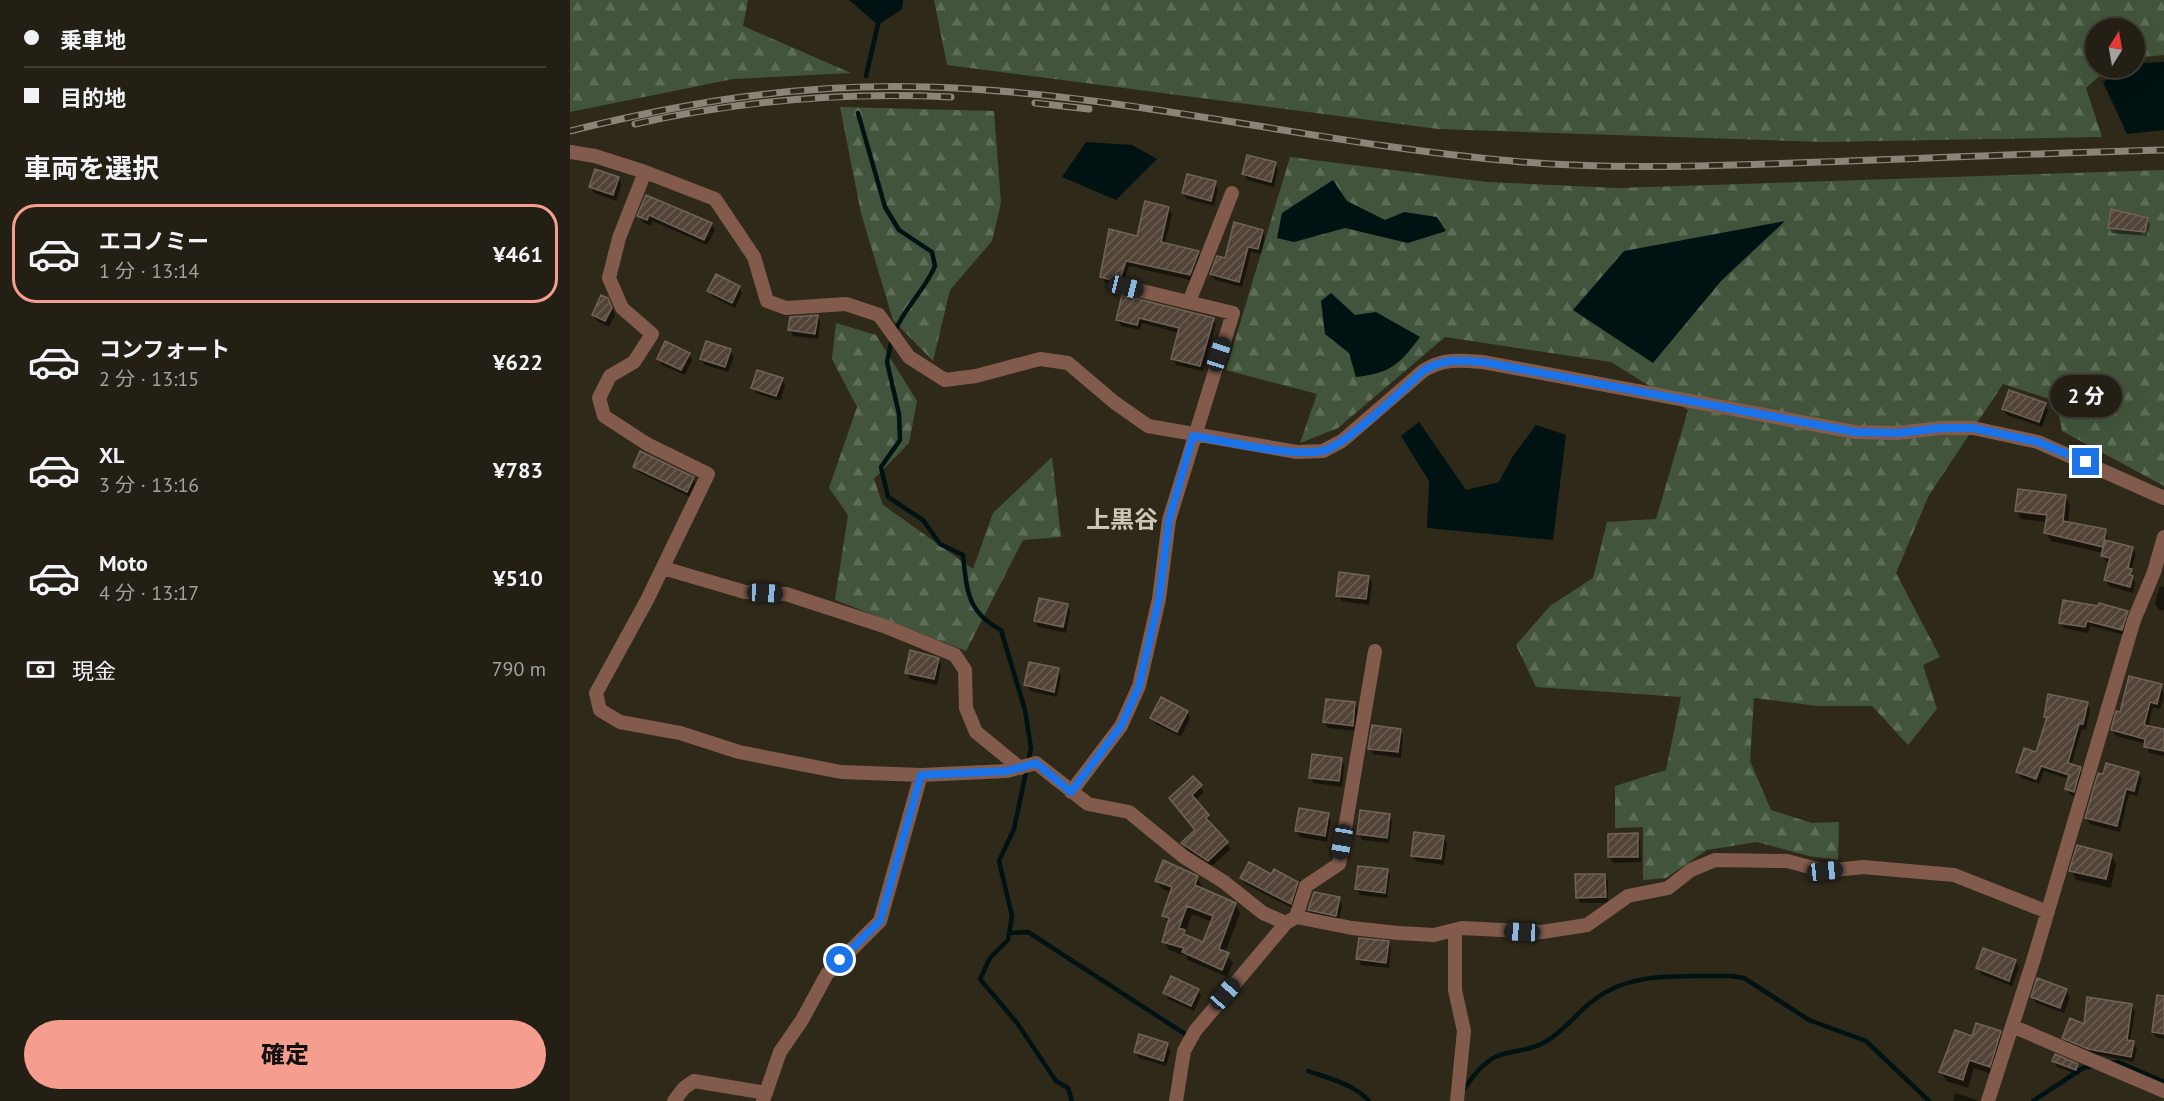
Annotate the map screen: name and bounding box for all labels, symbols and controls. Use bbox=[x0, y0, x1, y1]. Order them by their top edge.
north arrow bbox=[2085, 18, 2145, 78]
map controls bbox=[2085, 18, 2145, 78]
text: 乗車地 bbox=[60, 26, 126, 54]
text: 目的地 bbox=[60, 84, 126, 112]
text: 車両を選択 bbox=[24, 151, 159, 185]
icon: car bbox=[27, 227, 81, 281]
text: エコノミー bbox=[99, 227, 209, 255]
text: ¥461 bbox=[493, 240, 543, 268]
text: 1 分 · 13:14 bbox=[99, 258, 199, 284]
car bbox=[1106, 274, 1146, 300]
car bbox=[1205, 334, 1233, 374]
icon: car bbox=[27, 335, 81, 389]
text: コンフォート bbox=[99, 335, 230, 363]
text: ¥622 bbox=[493, 348, 543, 376]
text: 2 分 · 13:15 bbox=[99, 366, 199, 392]
callout: 2 分 bbox=[2050, 375, 2122, 417]
text: 2 分 bbox=[2068, 383, 2104, 409]
text: XL bbox=[99, 441, 124, 469]
icon: car bbox=[27, 443, 81, 497]
route end bbox=[2072, 448, 2099, 475]
text: ¥783 bbox=[493, 456, 543, 484]
text: 3 分 · 13:16 bbox=[99, 472, 199, 498]
district label: 上黒谷 bbox=[1086, 504, 1158, 535]
text: Moto bbox=[99, 549, 148, 577]
icon: car bbox=[27, 551, 81, 605]
text: ¥510 bbox=[493, 564, 543, 592]
text: 4 分 · 13:17 bbox=[99, 580, 199, 606]
car bbox=[747, 583, 783, 603]
icon: cash bbox=[24, 653, 57, 686]
text: 790 m bbox=[492, 656, 546, 682]
text: 現金 bbox=[72, 657, 116, 685]
car bbox=[1330, 823, 1354, 861]
car bbox=[1806, 860, 1844, 882]
car bbox=[1504, 922, 1540, 942]
route start bbox=[826, 946, 853, 973]
car bbox=[1206, 975, 1244, 1013]
button: 確定 bbox=[24, 1020, 546, 1089]

